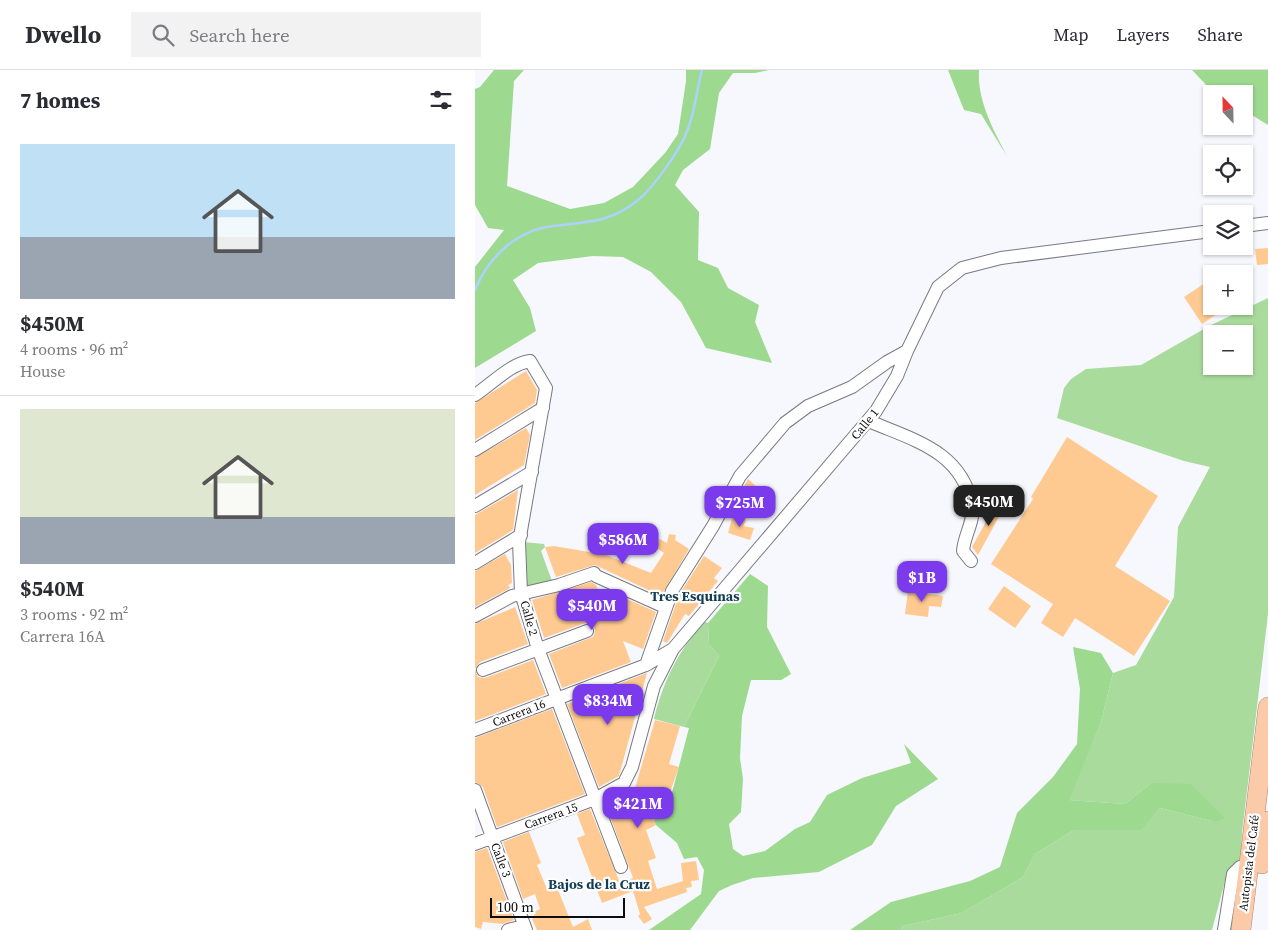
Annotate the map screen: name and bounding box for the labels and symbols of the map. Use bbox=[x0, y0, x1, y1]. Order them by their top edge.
north arrow bbox=[1203, 85, 1253, 135]
street label: Calle 1 bbox=[848, 405, 882, 443]
pin: $450M bbox=[954, 484, 1024, 527]
pin: $725M bbox=[705, 486, 775, 528]
pin: $586M bbox=[588, 522, 658, 565]
pin: $1B bbox=[898, 560, 946, 603]
district label: Tres Esquinas bbox=[650, 586, 740, 606]
pin: $540M bbox=[557, 588, 627, 631]
street label: Calle 2 bbox=[516, 599, 542, 637]
pin: $834M bbox=[573, 684, 643, 726]
street label: Carrera 16 bbox=[490, 696, 548, 730]
pin: $421M bbox=[603, 786, 673, 829]
street label: Carrera 15 bbox=[522, 799, 580, 833]
street label: Autopista del Café bbox=[1235, 814, 1263, 912]
street label: Calle 3 bbox=[487, 840, 515, 880]
district label: Bajos de la Cruz bbox=[548, 874, 650, 894]
scale bar bbox=[490, 895, 625, 918]

